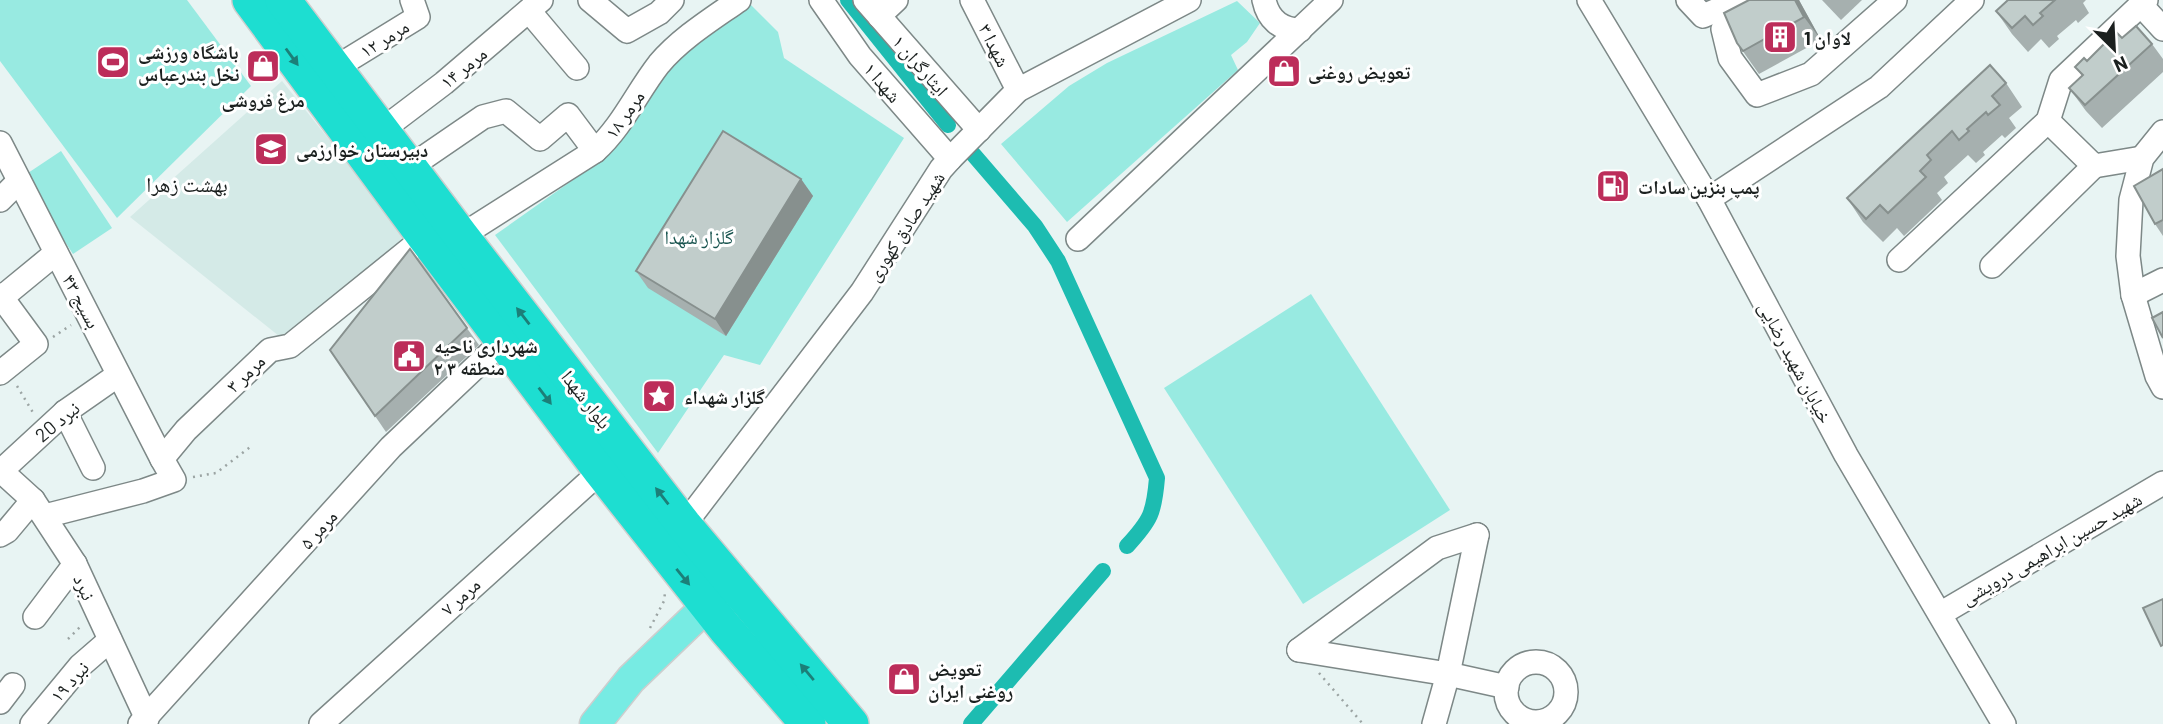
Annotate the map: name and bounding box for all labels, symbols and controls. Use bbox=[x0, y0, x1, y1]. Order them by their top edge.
street label: مرمر ۱۲ bbox=[355, 14, 413, 63]
north arrow bbox=[2079, 14, 2149, 84]
building icon: لاوان 1 bbox=[1761, 18, 1799, 56]
street label: شهدا ۳ bbox=[974, 19, 1016, 71]
place label: لاوان 1 bbox=[1804, 26, 1851, 50]
street label: ایثارگران ۱ bbox=[887, 30, 954, 101]
place label: باشگاه ورزشی نخل بندرعباس bbox=[138, 40, 239, 86]
street label: مرمر ۱۴ bbox=[435, 41, 492, 94]
sports icon: باشگاه ورزشی نخل بندرعباس bbox=[94, 43, 132, 81]
shop icon: مرغ فروشی bbox=[244, 47, 282, 85]
one-way arrow bbox=[285, 47, 299, 66]
shop icon: تعویض روغنی bbox=[1265, 52, 1303, 90]
text: N bbox=[2111, 52, 2132, 78]
street label: شهدا ۱ bbox=[859, 57, 907, 107]
place label: تعویض روغنی bbox=[1308, 60, 1411, 84]
street label: مرمر ۱۸ bbox=[599, 85, 650, 143]
place label: مرغ فروشی bbox=[221, 88, 305, 113]
school or university icon: دبیرستان خوارزمی bbox=[252, 130, 290, 168]
place label: دبیرستان خوارزمی bbox=[296, 138, 428, 162]
street label: شهید صادق کهوری bbox=[861, 167, 950, 286]
fuel station icon: پمپ بنزین سادات bbox=[1594, 167, 1632, 205]
district label: بهشت زهرا bbox=[146, 171, 228, 197]
place label: پمپ بنزین سادات bbox=[1638, 175, 1760, 199]
park label: گلزار شهدا bbox=[664, 225, 734, 249]
street label: بسیج ۴۳ bbox=[56, 270, 106, 333]
street label: خیابان شهید رضایی bbox=[1753, 297, 1838, 427]
one-way arrow bbox=[515, 308, 530, 326]
place label: شهرداری ناحیه ۲ منطقه ۳ bbox=[434, 334, 538, 379]
public building icon: شهرداری ناحیه ۲ منطقه ۳ bbox=[390, 337, 428, 375]
street label: مرمر ۳ bbox=[221, 349, 270, 398]
street label: بلوار شهدا bbox=[556, 365, 617, 433]
place icon: گلزار شهداء bbox=[640, 377, 678, 415]
place label: گلزار شهداء bbox=[684, 385, 766, 408]
one-way arrow bbox=[538, 387, 552, 405]
street label: نبرد 20 bbox=[30, 396, 85, 447]
street label: شهید حسین ابراهیمی درویشی bbox=[1956, 487, 2146, 610]
one-way arrow bbox=[655, 488, 670, 506]
street label: مرمر ۵ bbox=[294, 505, 342, 554]
one-way arrow bbox=[676, 567, 691, 585]
street label: نبرد bbox=[68, 570, 101, 604]
street label: مرمر ۷ bbox=[436, 572, 485, 620]
street label: نبرد ۱۹ bbox=[45, 656, 94, 707]
place label: تعویض روغنی ایران bbox=[928, 657, 1013, 703]
shop icon: تعویض روغنی ایران bbox=[885, 660, 923, 698]
one-way arrow bbox=[800, 663, 815, 680]

